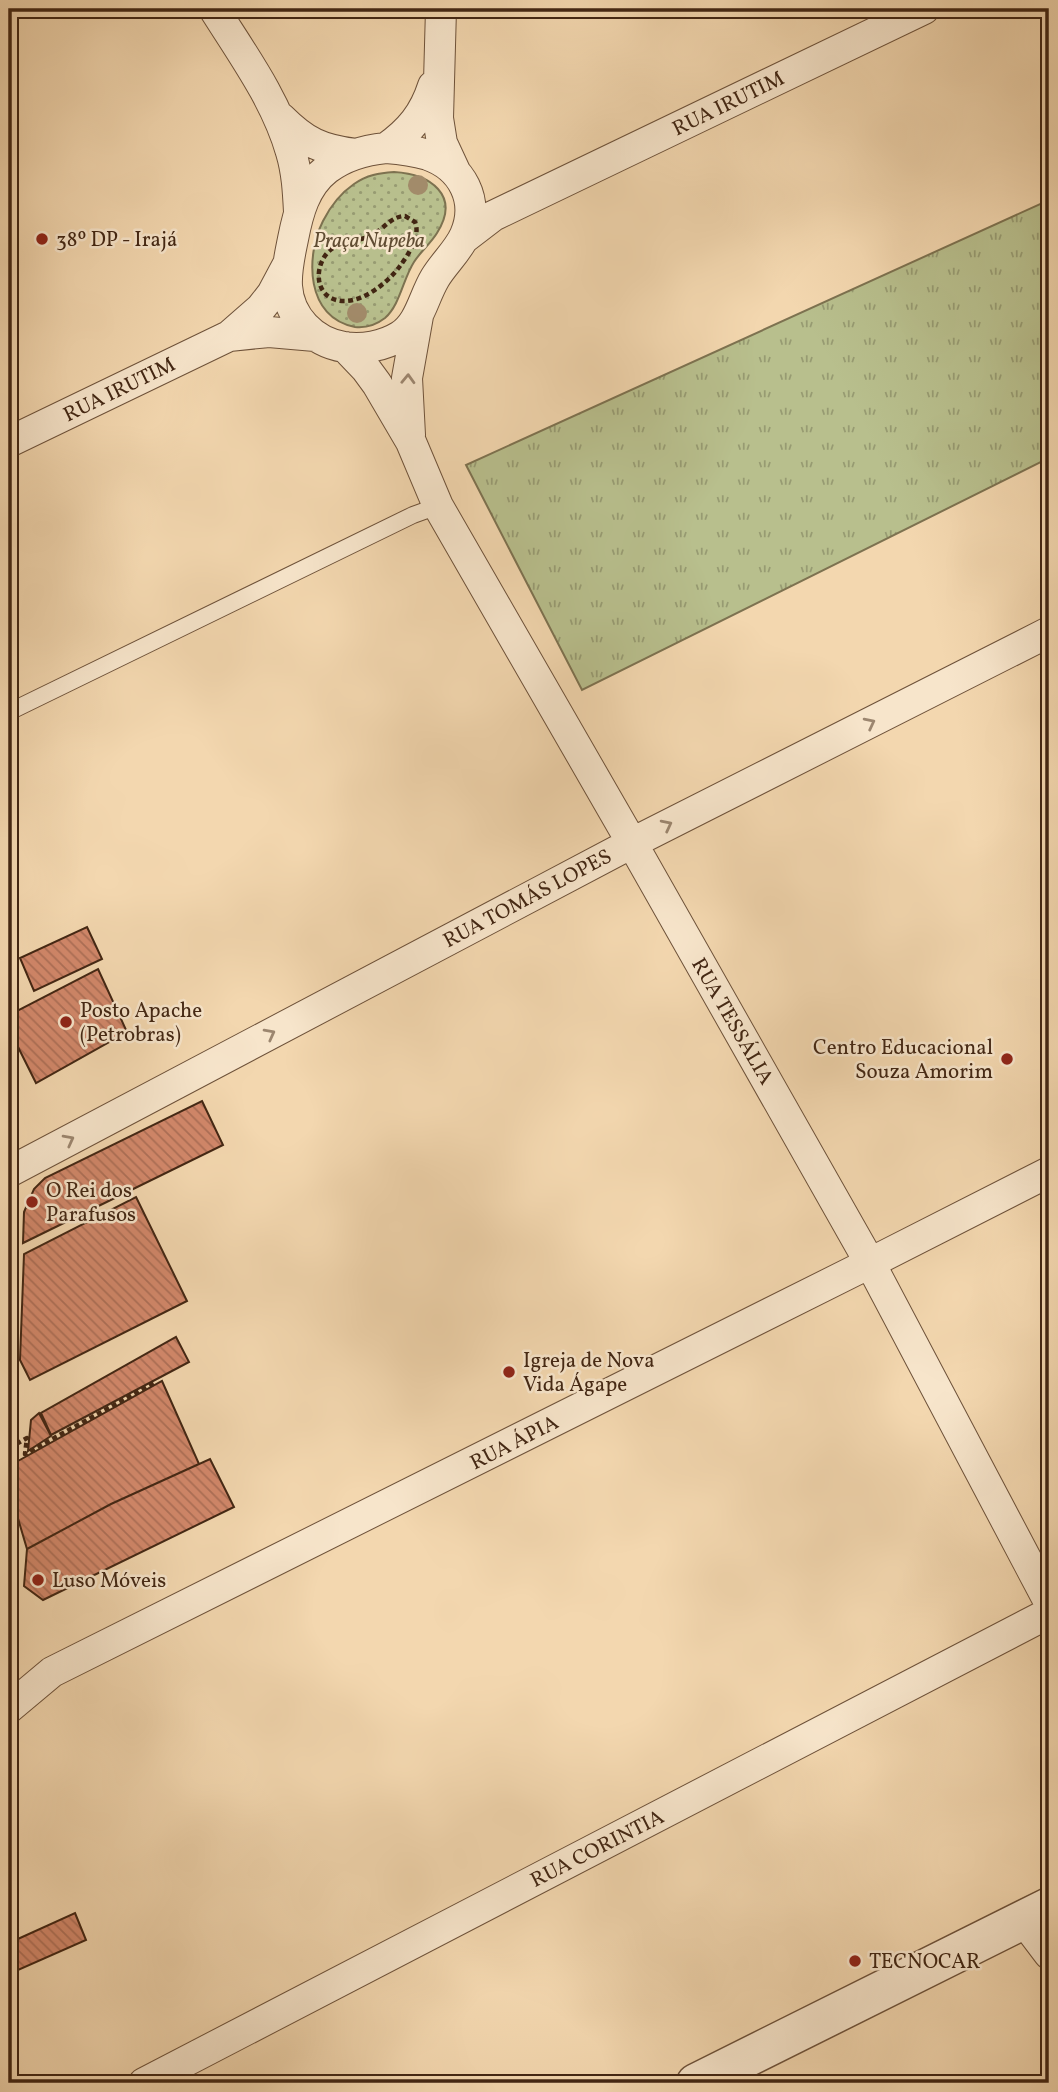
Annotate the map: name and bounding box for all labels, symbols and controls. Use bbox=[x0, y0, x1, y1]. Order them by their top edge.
street label: RUA IRUTIM bbox=[668, 65, 790, 144]
place label: 38º DP - Irajá bbox=[56, 226, 177, 255]
park label: Praça Nupeba bbox=[313, 227, 425, 256]
marker: 38º DP - Irajá bbox=[34, 231, 50, 247]
street label: RUA IRUTIM bbox=[59, 351, 181, 430]
one-way arrow bbox=[400, 373, 415, 384]
one-way arrow bbox=[863, 717, 875, 731]
one-way arrow bbox=[659, 820, 672, 834]
street label: RUA TOMÁS LOPES bbox=[438, 843, 617, 956]
street label: RUA TESSÁLIA bbox=[684, 953, 780, 1091]
place label: Posto Apache (Petrobras) bbox=[80, 997, 202, 1050]
marker: Posto Apache (Petrobras) bbox=[58, 1014, 74, 1030]
one-way arrow bbox=[263, 1029, 275, 1042]
place label: Centro Educacional Souza Amorim bbox=[813, 1034, 993, 1087]
marker: Centro Educacional Souza Amorim bbox=[999, 1051, 1015, 1067]
one-way arrow bbox=[62, 1135, 74, 1149]
place label: O Rei dos Parafusos bbox=[46, 1177, 136, 1230]
marker: O Rei dos Parafusos bbox=[24, 1194, 40, 1210]
place label: Igreja de Nova Vida Ágape bbox=[523, 1347, 655, 1400]
marker: Igreja de Nova Vida Ágape bbox=[501, 1364, 517, 1380]
street label: RUA ÁPIA bbox=[465, 1409, 564, 1478]
place label: Luso Móveis bbox=[52, 1567, 166, 1596]
marker: Luso Móveis bbox=[30, 1572, 46, 1588]
street label: RUA CORINTIA bbox=[526, 1803, 670, 1896]
place label: TECNOCAR bbox=[869, 1948, 980, 1977]
marker: TECNOCAR bbox=[847, 1953, 863, 1969]

